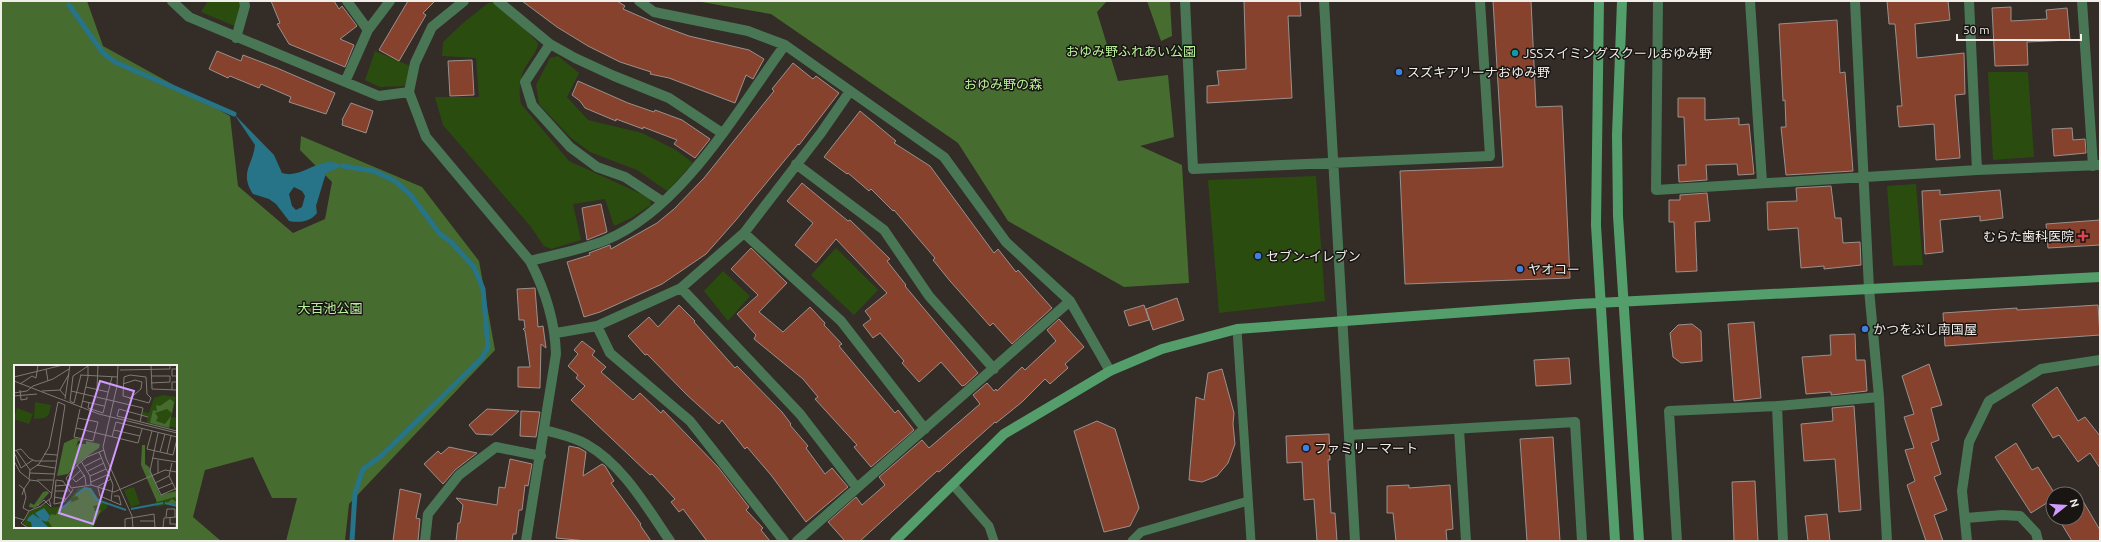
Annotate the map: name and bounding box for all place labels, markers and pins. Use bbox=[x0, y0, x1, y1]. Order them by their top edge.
place label: JSSスイミングスクールおゆみ野 bbox=[1523, 46, 1712, 60]
marker: JSSスイミングスクールおゆみ野 bbox=[1510, 48, 1520, 58]
place label: スズキアリーナおゆみ野 bbox=[1407, 65, 1550, 79]
marker: スズキアリーナおゆみ野 bbox=[1394, 67, 1404, 77]
place label: むらた歯科医院 bbox=[1983, 229, 2074, 243]
marker: むらた歯科医院 bbox=[2077, 230, 2089, 242]
place label: セブン-イレブン bbox=[1266, 249, 1361, 263]
marker: セブン-イレブン bbox=[1253, 251, 1263, 261]
place label: ヤオコー bbox=[1528, 262, 1580, 276]
marker: ヤオコー bbox=[1515, 264, 1525, 274]
place label: かつをぶし南国屋 bbox=[1873, 322, 1977, 336]
marker: かつをぶし南国屋 bbox=[1860, 324, 1870, 334]
place label: ファミリーマート bbox=[1314, 441, 1418, 455]
marker: ファミリーマート bbox=[1301, 443, 1311, 453]

